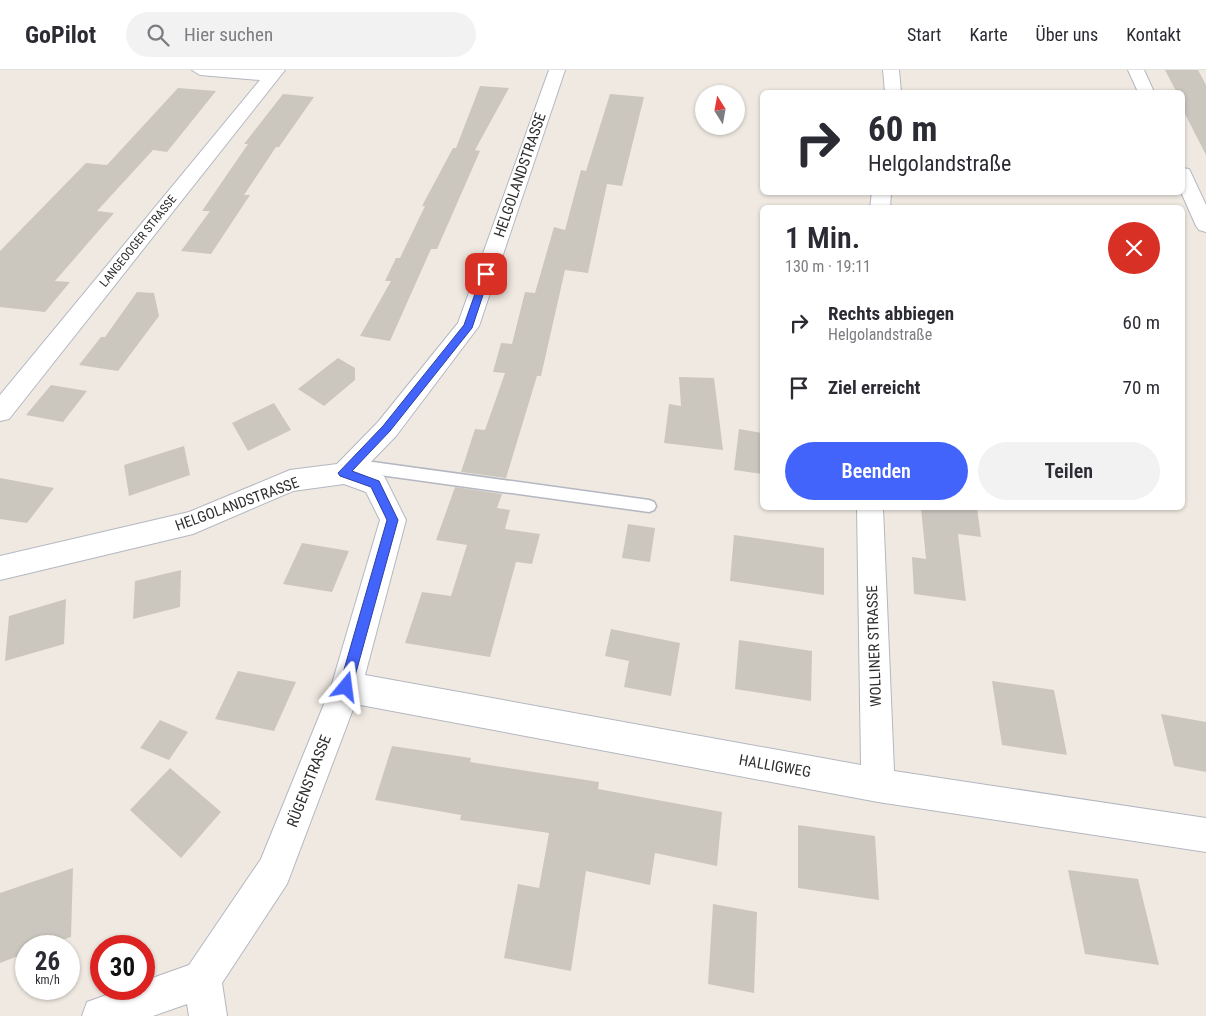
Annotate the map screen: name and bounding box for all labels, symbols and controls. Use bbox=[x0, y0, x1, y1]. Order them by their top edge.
search box bbox=[126, 12, 476, 57]
text: GoPilot bbox=[25, 21, 96, 49]
icon: search bbox=[144, 21, 172, 49]
text: Hier suchen bbox=[184, 23, 273, 46]
text: Start bbox=[907, 24, 941, 45]
text: Karte bbox=[969, 24, 1008, 45]
text: Über uns bbox=[1036, 24, 1098, 45]
text: Kontakt bbox=[1126, 24, 1181, 45]
north arrow bbox=[695, 85, 745, 135]
map controls bbox=[695, 85, 745, 135]
text: 60 m bbox=[868, 109, 937, 150]
street label: HELGOLANDSTRASSE bbox=[490, 110, 550, 240]
icon: right bbox=[785, 110, 850, 175]
text: Helgolandstraße bbox=[868, 151, 1011, 176]
street label: LANGEOOGER STRASSE bbox=[97, 192, 179, 290]
text: 1 Min. bbox=[785, 220, 860, 255]
button: close bbox=[1108, 222, 1160, 274]
pin bbox=[465, 253, 507, 295]
text: 130 m · 19:11 bbox=[785, 257, 871, 276]
icon: arrive bbox=[472, 260, 500, 288]
text: Rechts abbiegen bbox=[828, 302, 954, 325]
icon: right bbox=[785, 309, 813, 337]
text: 60 m bbox=[1123, 311, 1160, 334]
text: Helgolandstraße bbox=[828, 325, 932, 344]
icon: arrive bbox=[785, 374, 813, 402]
text: Ziel erreicht bbox=[828, 376, 920, 399]
text: 70 m bbox=[1123, 376, 1160, 399]
button: Beenden bbox=[785, 442, 968, 500]
button: Teilen bbox=[978, 442, 1160, 500]
street label: HELGOLANDSTRASSE bbox=[173, 473, 301, 535]
street label: WOLLINER STRASSE bbox=[863, 585, 885, 707]
position arrow bbox=[319, 660, 371, 712]
street label: RÜGENSTRASSE bbox=[283, 732, 335, 830]
street label: HALLIGWEG bbox=[738, 751, 812, 781]
speed limit sign: 30 bbox=[90, 935, 155, 1000]
text: 26 bbox=[35, 947, 60, 976]
text: km/h bbox=[35, 973, 60, 987]

